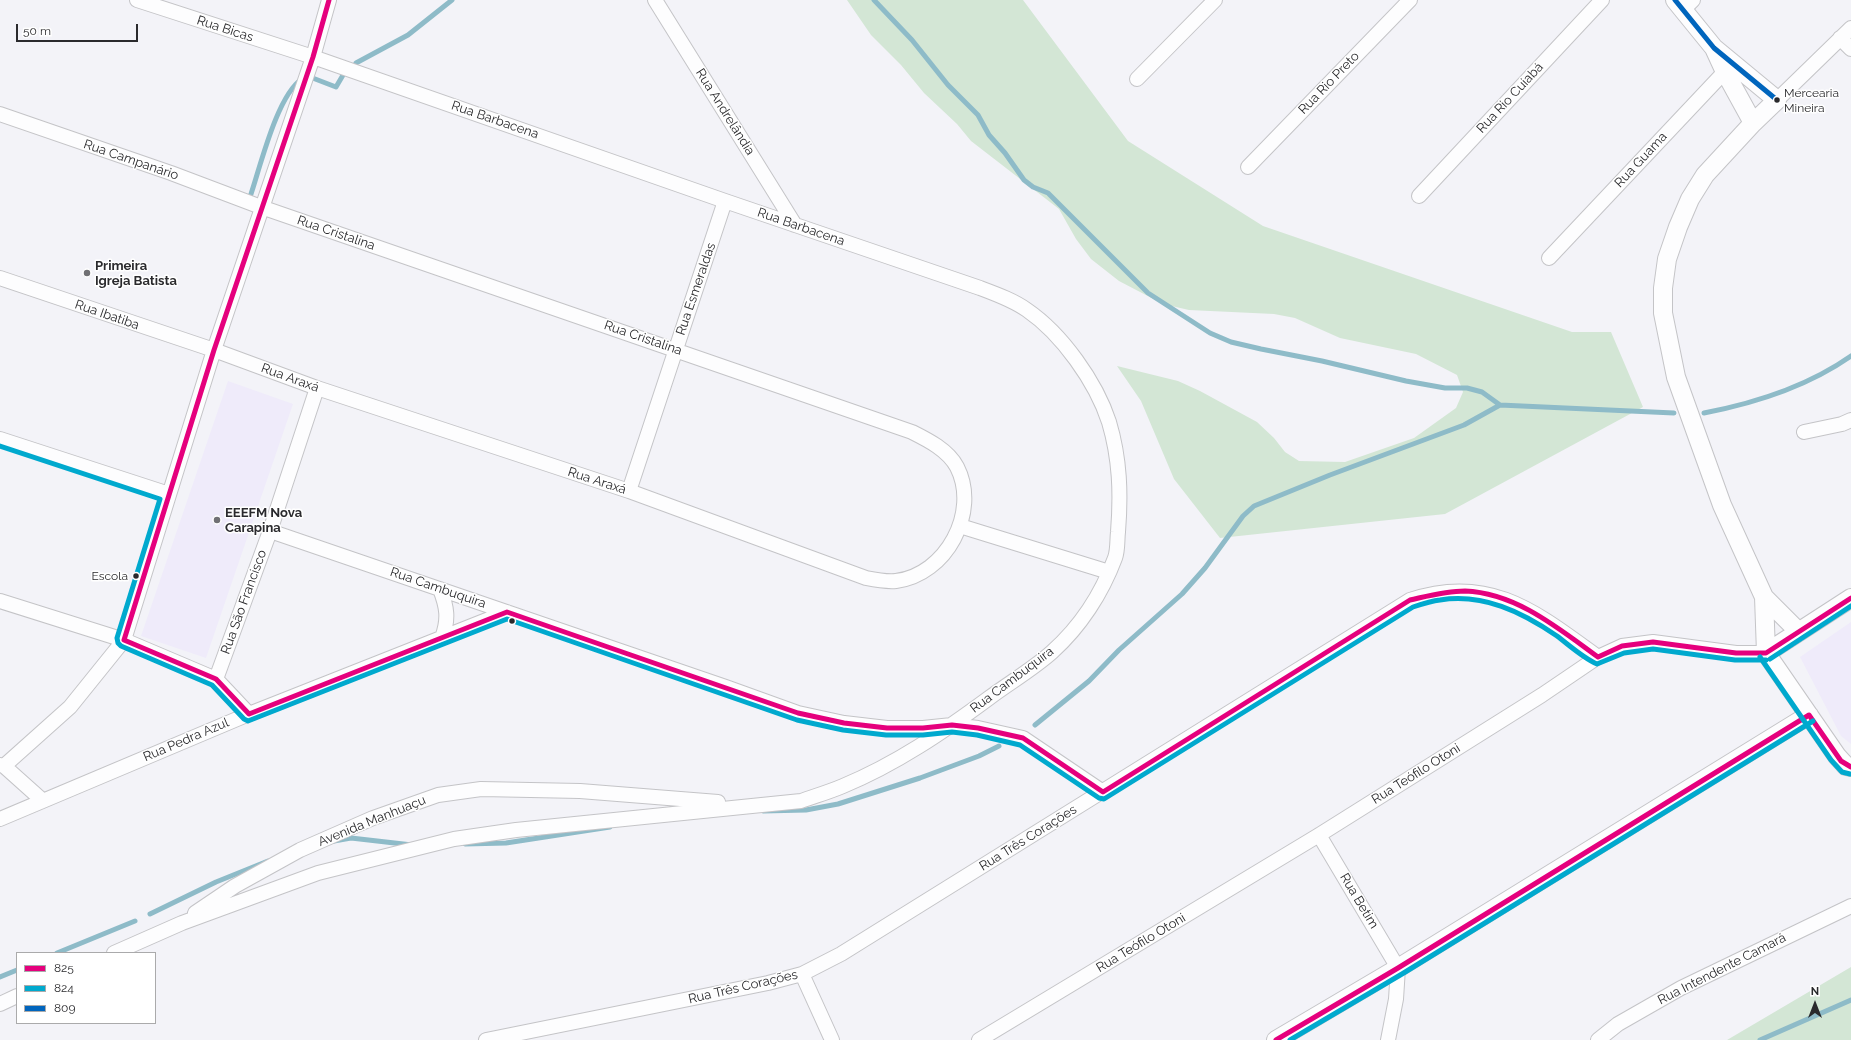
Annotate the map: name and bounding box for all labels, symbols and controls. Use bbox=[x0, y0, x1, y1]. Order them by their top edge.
street label: Rua Bicas bbox=[195, 13, 255, 45]
scale bar bbox=[18, 16, 140, 42]
text: 50 m bbox=[23, 24, 51, 38]
street label: Rua Rio Preto bbox=[1295, 49, 1363, 117]
street label: Rua Rio Cuiabá bbox=[1473, 60, 1547, 136]
street label: Rua Andrelândia bbox=[692, 66, 758, 158]
place label: Mercearia Mineira bbox=[1784, 86, 1839, 114]
marker: Mercearia Mineira bbox=[1772, 95, 1782, 105]
street label: Rua Barbacena bbox=[449, 98, 541, 142]
street label: Rua Guama bbox=[1612, 129, 1670, 191]
street label: Rua Campanário bbox=[81, 136, 181, 184]
street label: Rua Barbacena bbox=[755, 205, 847, 249]
street label: Rua Cristalina bbox=[295, 212, 377, 254]
street label: Rua Esmeraldas bbox=[673, 241, 719, 337]
place label: Primeira Igreja Batista bbox=[95, 258, 177, 289]
marker: Primeira Igreja Batista bbox=[82, 268, 92, 278]
street label: Rua Ibatiba bbox=[73, 297, 141, 333]
street label: Rua Cristalina bbox=[602, 317, 684, 359]
street label: Rua Araxá bbox=[259, 360, 321, 396]
street label: Rua Araxá bbox=[566, 464, 628, 498]
place label: EEEFM Nova Carapina bbox=[225, 505, 302, 536]
marker: EEEFM Nova Carapina bbox=[212, 515, 222, 525]
street label: Rua São Francisco bbox=[218, 548, 270, 656]
street label: Rua Cambuquira bbox=[388, 564, 488, 612]
place label: Escola bbox=[91, 569, 128, 583]
marker: Escola bbox=[131, 571, 141, 581]
unlabelled marker bbox=[507, 616, 517, 626]
street label: Rua Cambuquira bbox=[967, 644, 1057, 716]
street label: Rua Pedra Azul bbox=[141, 715, 231, 765]
street label: Rua Teófilo Otoni bbox=[1369, 740, 1463, 808]
street label: Avenida Manhuaçu bbox=[316, 792, 428, 850]
street label: Rua Três Corações bbox=[976, 802, 1080, 874]
street label: Rua Betim bbox=[1336, 870, 1382, 932]
street label: Rua Teófilo Otoni bbox=[1093, 910, 1189, 976]
street label: Rua Intendente Camará bbox=[1655, 930, 1789, 1008]
legend bbox=[16, 952, 156, 1024]
text: 825 bbox=[54, 961, 74, 975]
street label: Rua Três Corações bbox=[687, 967, 799, 1007]
text: 824 bbox=[54, 981, 74, 995]
north arrow bbox=[1795, 984, 1835, 1024]
text: N bbox=[1811, 985, 1819, 998]
text: 809 bbox=[54, 1001, 76, 1015]

